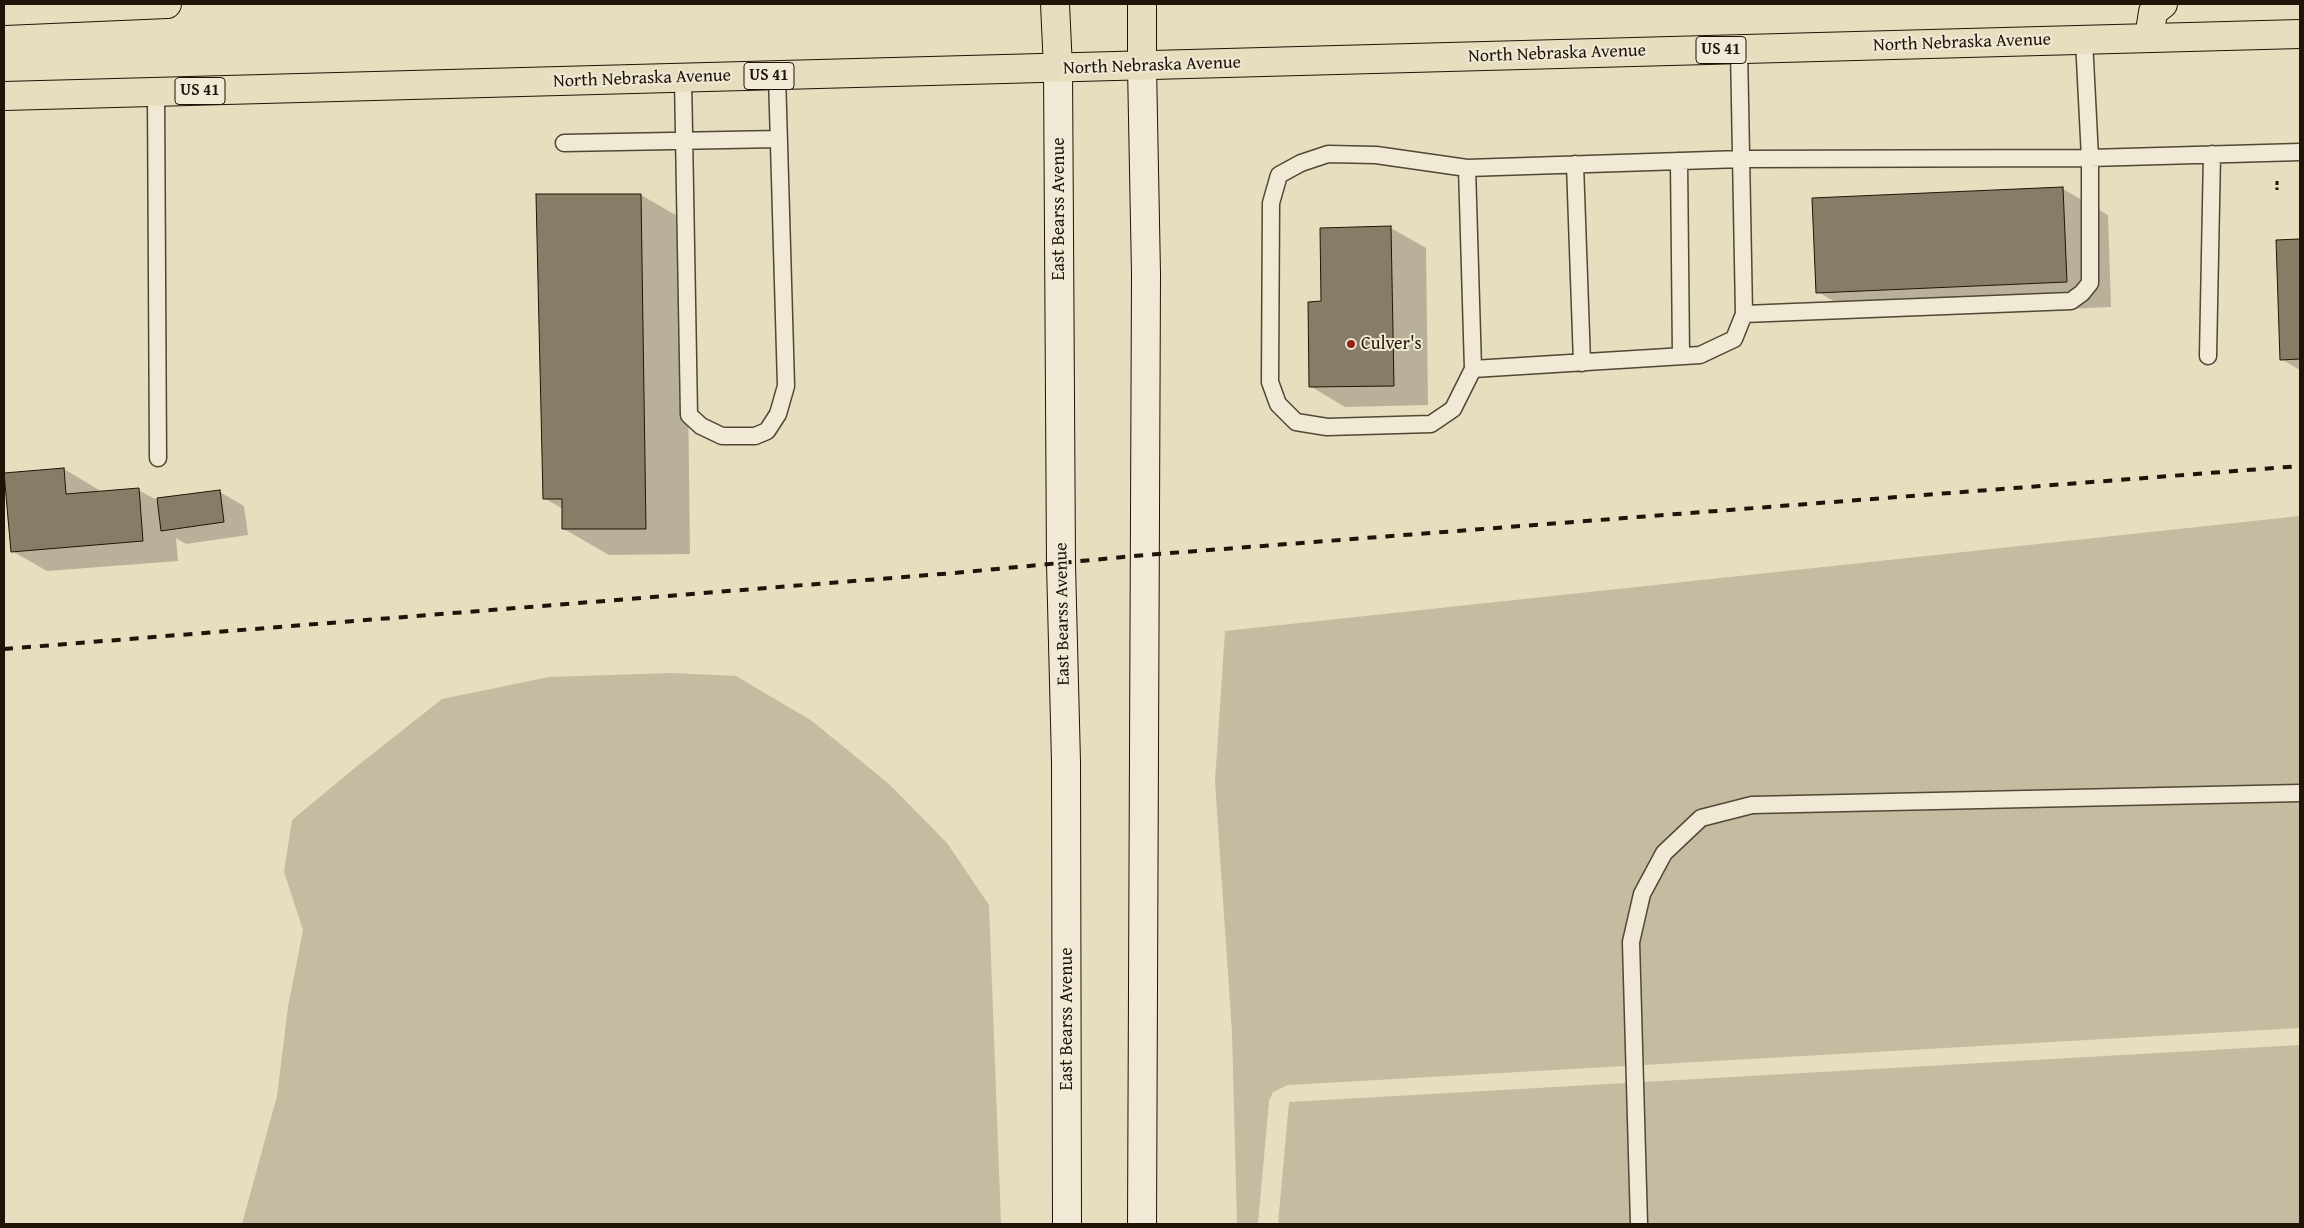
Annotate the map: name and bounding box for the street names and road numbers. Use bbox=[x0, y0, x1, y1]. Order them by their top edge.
street label: North Nebraska Avenue bbox=[1873, 29, 2051, 57]
road number: US 41 bbox=[1696, 36, 1746, 64]
street label: North Nebraska Avenue bbox=[1468, 40, 1646, 68]
street label: North Nebraska Avenue bbox=[1063, 52, 1241, 80]
road number: US 41 bbox=[744, 62, 794, 90]
street label: North Nebraska Avenue bbox=[553, 65, 731, 93]
road number: US 41 bbox=[175, 78, 225, 104]
street label: East Bearss Avenue bbox=[1048, 137, 1070, 281]
street label: East Bearss Avenue bbox=[1051, 542, 1075, 686]
street label: East Bearss Avenue bbox=[1056, 947, 1078, 1091]

